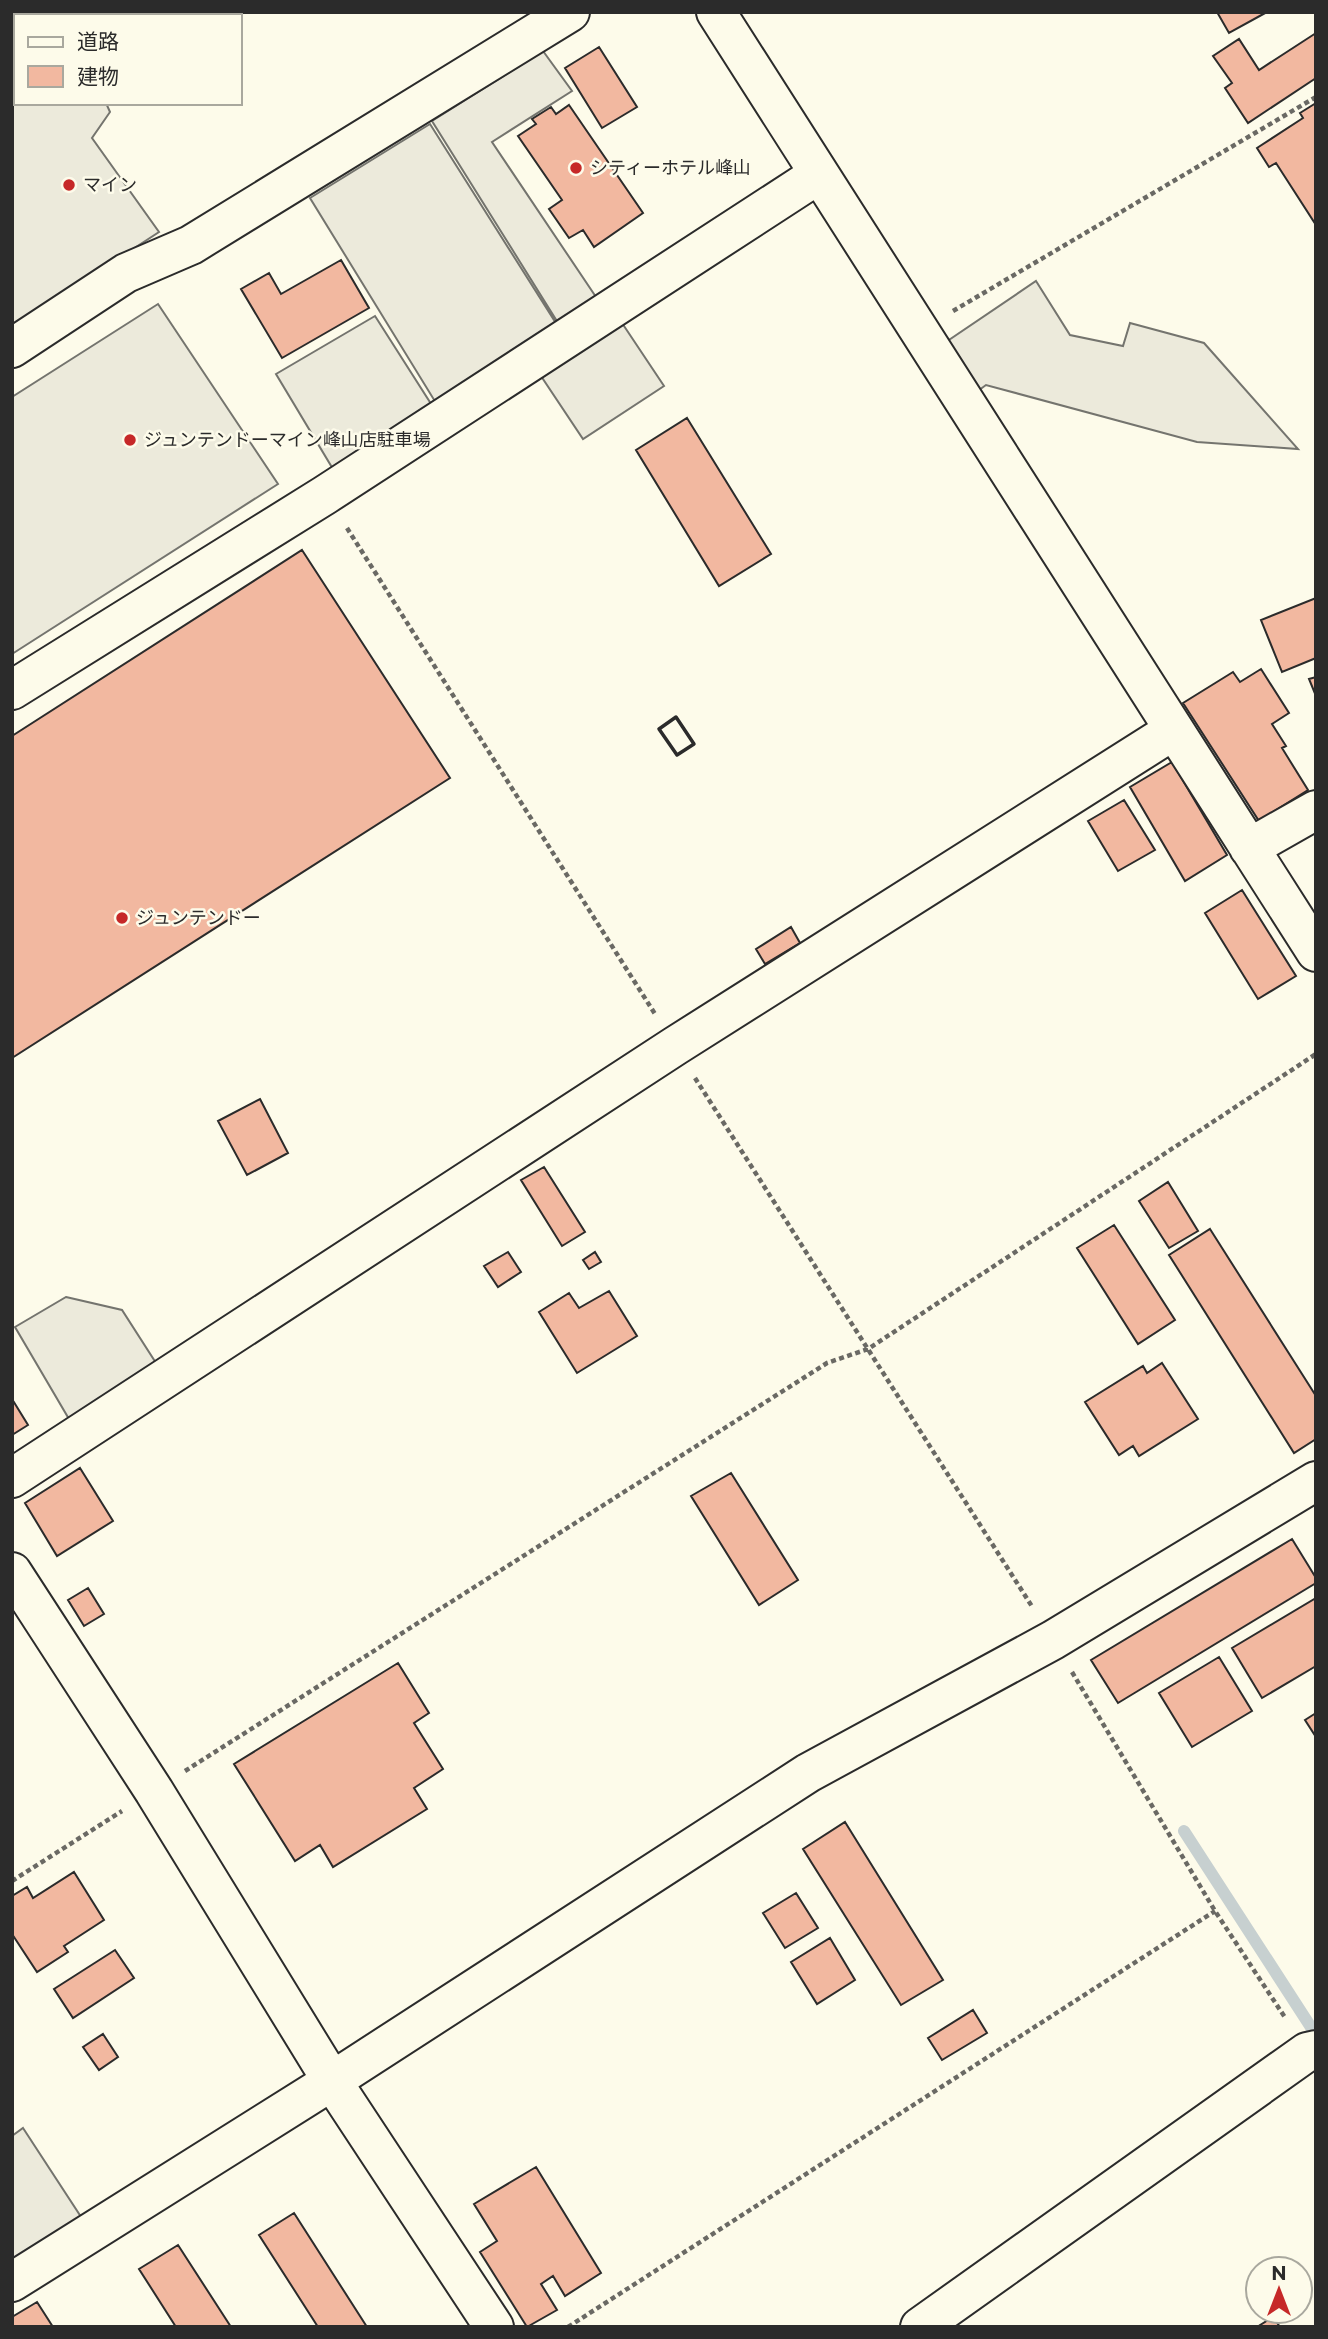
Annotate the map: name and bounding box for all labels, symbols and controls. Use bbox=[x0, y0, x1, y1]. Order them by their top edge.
legend bbox=[14, 14, 242, 105]
text: 道路 bbox=[77, 29, 119, 54]
text: 建物 bbox=[77, 64, 119, 89]
place label: シティーホテル峰山 bbox=[590, 157, 751, 179]
marker: シティーホテル峰山 bbox=[568, 160, 584, 176]
place label: マイン bbox=[83, 174, 137, 196]
marker: マイン bbox=[61, 177, 77, 193]
place label: ジュンテンドーマイン峰山店駐車場 bbox=[144, 429, 431, 451]
marker: ジュンテンドーマイン峰山店駐車場 bbox=[122, 432, 138, 448]
place label: ジュンテンドー bbox=[136, 907, 261, 929]
marker: ジュンテンドー bbox=[114, 910, 130, 926]
north arrow bbox=[1244, 2255, 1314, 2325]
text: N bbox=[1271, 2262, 1287, 2285]

